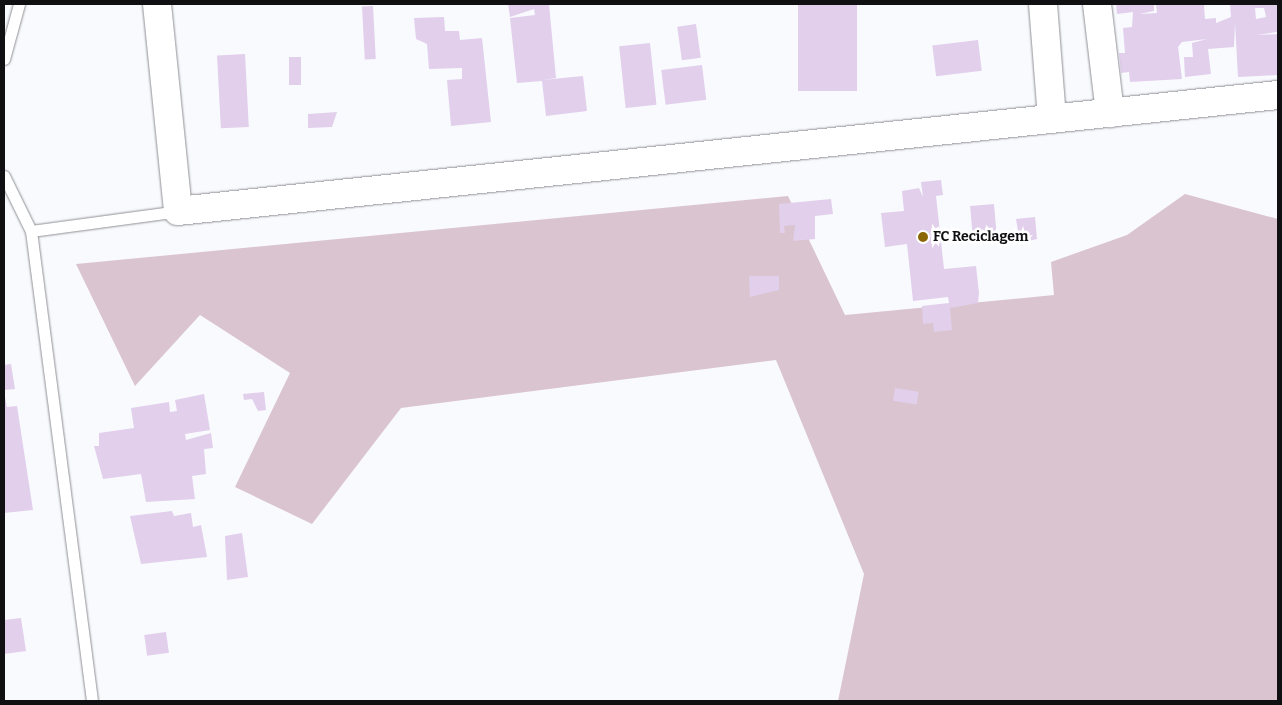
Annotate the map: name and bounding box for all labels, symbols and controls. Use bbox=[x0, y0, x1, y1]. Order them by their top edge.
place label: FC Reciclagem bbox=[933, 229, 1028, 245]
marker: FC Reciclagem bbox=[917, 231, 929, 243]

